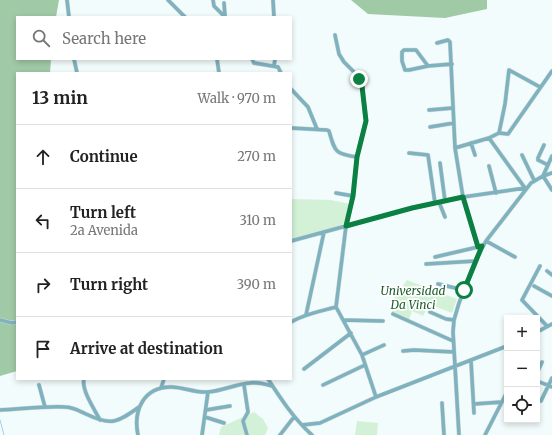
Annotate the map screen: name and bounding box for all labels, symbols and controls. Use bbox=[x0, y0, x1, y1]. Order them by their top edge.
search box bbox=[16, 16, 292, 60]
icon: search bbox=[30, 27, 52, 49]
text: Search here bbox=[62, 29, 146, 48]
route end bbox=[350, 70, 368, 88]
text: 13 min bbox=[32, 87, 88, 109]
text: Walk · 970 m bbox=[198, 90, 276, 107]
icon: ahead bbox=[32, 146, 54, 168]
text: Continue bbox=[70, 147, 138, 166]
text: 270 m bbox=[237, 148, 276, 165]
text: Turn left bbox=[70, 203, 136, 222]
icon: left bbox=[32, 210, 54, 232]
text: 310 m bbox=[239, 212, 276, 229]
text: 2a Avenida bbox=[70, 222, 138, 239]
icon: right bbox=[32, 274, 54, 296]
text: Turn right bbox=[70, 275, 148, 294]
text: 390 m bbox=[237, 276, 276, 293]
route start bbox=[455, 281, 473, 299]
park label: Universidad Da Vinci bbox=[381, 283, 446, 312]
map controls bbox=[504, 315, 540, 423]
button: + bbox=[504, 315, 540, 351]
icon: arrive bbox=[32, 338, 54, 360]
text: Arrive at destination bbox=[70, 339, 223, 358]
button: − bbox=[504, 351, 540, 387]
button: locate bbox=[504, 387, 540, 423]

